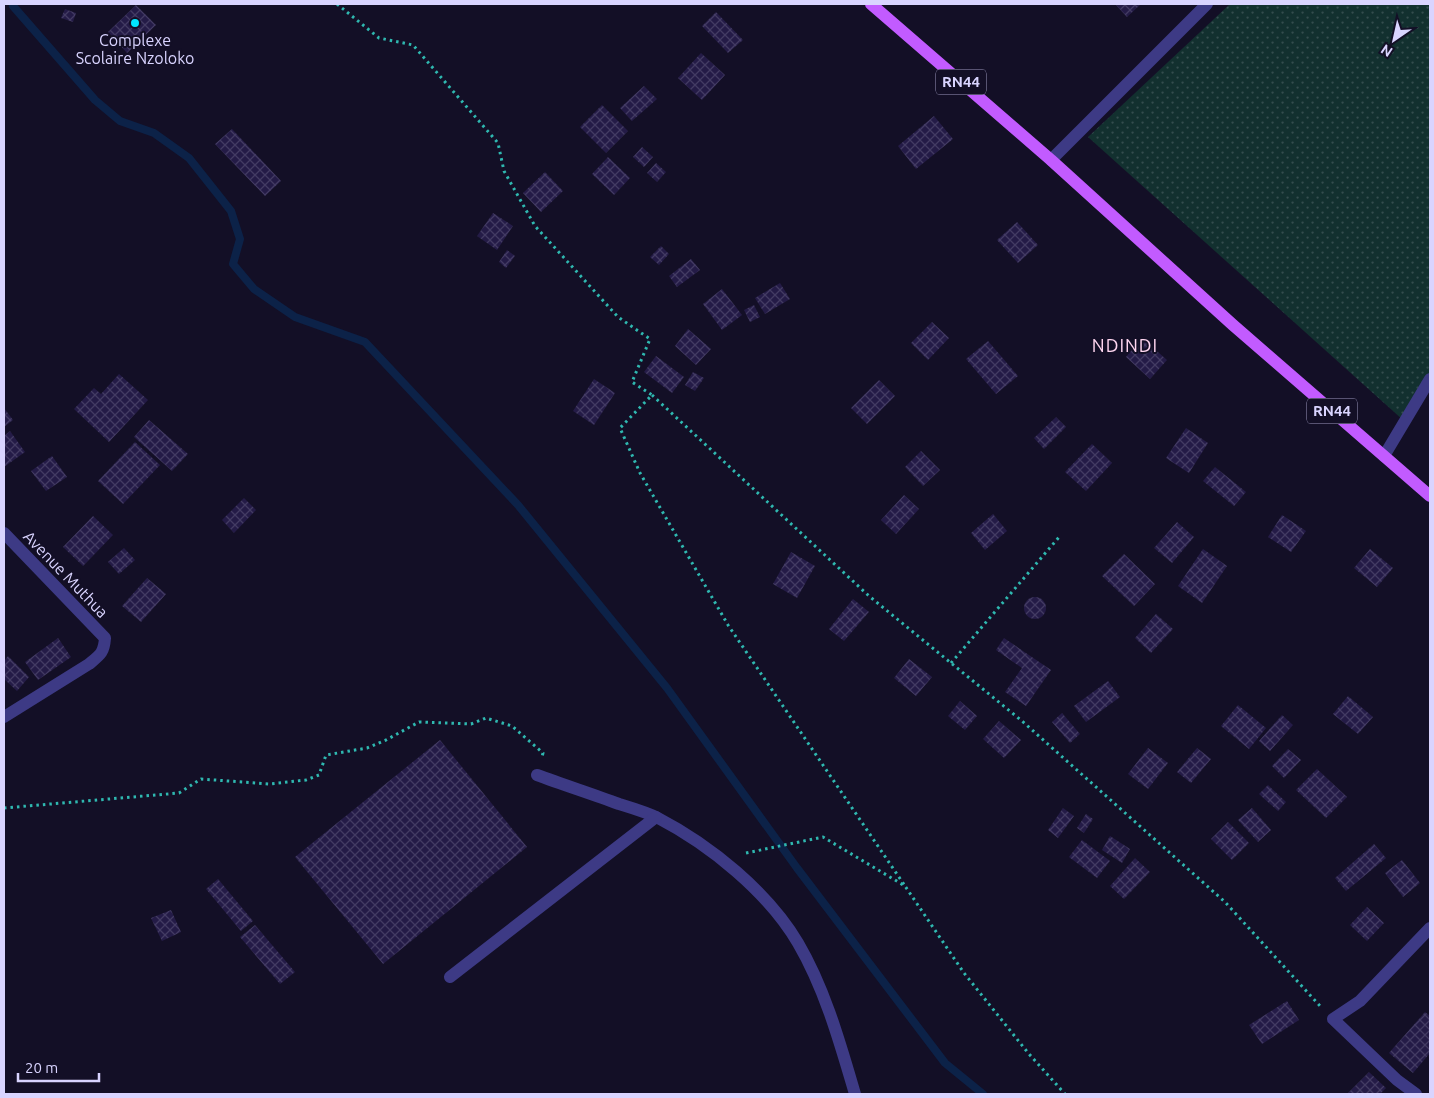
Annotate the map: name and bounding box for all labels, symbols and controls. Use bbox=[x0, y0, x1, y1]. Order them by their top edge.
north arrow bbox=[1369, 15, 1419, 65]
marker: Complexe Scolaire Nzoloko bbox=[129, 17, 141, 29]
place label: Complexe Scolaire Nzoloko bbox=[76, 31, 194, 67]
text: N bbox=[1378, 41, 1396, 60]
road number: RN44 bbox=[936, 70, 986, 94]
district label: NDINDI bbox=[1092, 335, 1158, 355]
road number: RN44 bbox=[1307, 398, 1357, 424]
street label: Avenue Muthua bbox=[20, 527, 112, 621]
scale bar bbox=[18, 1050, 99, 1082]
text: 20 m bbox=[25, 1059, 58, 1076]

